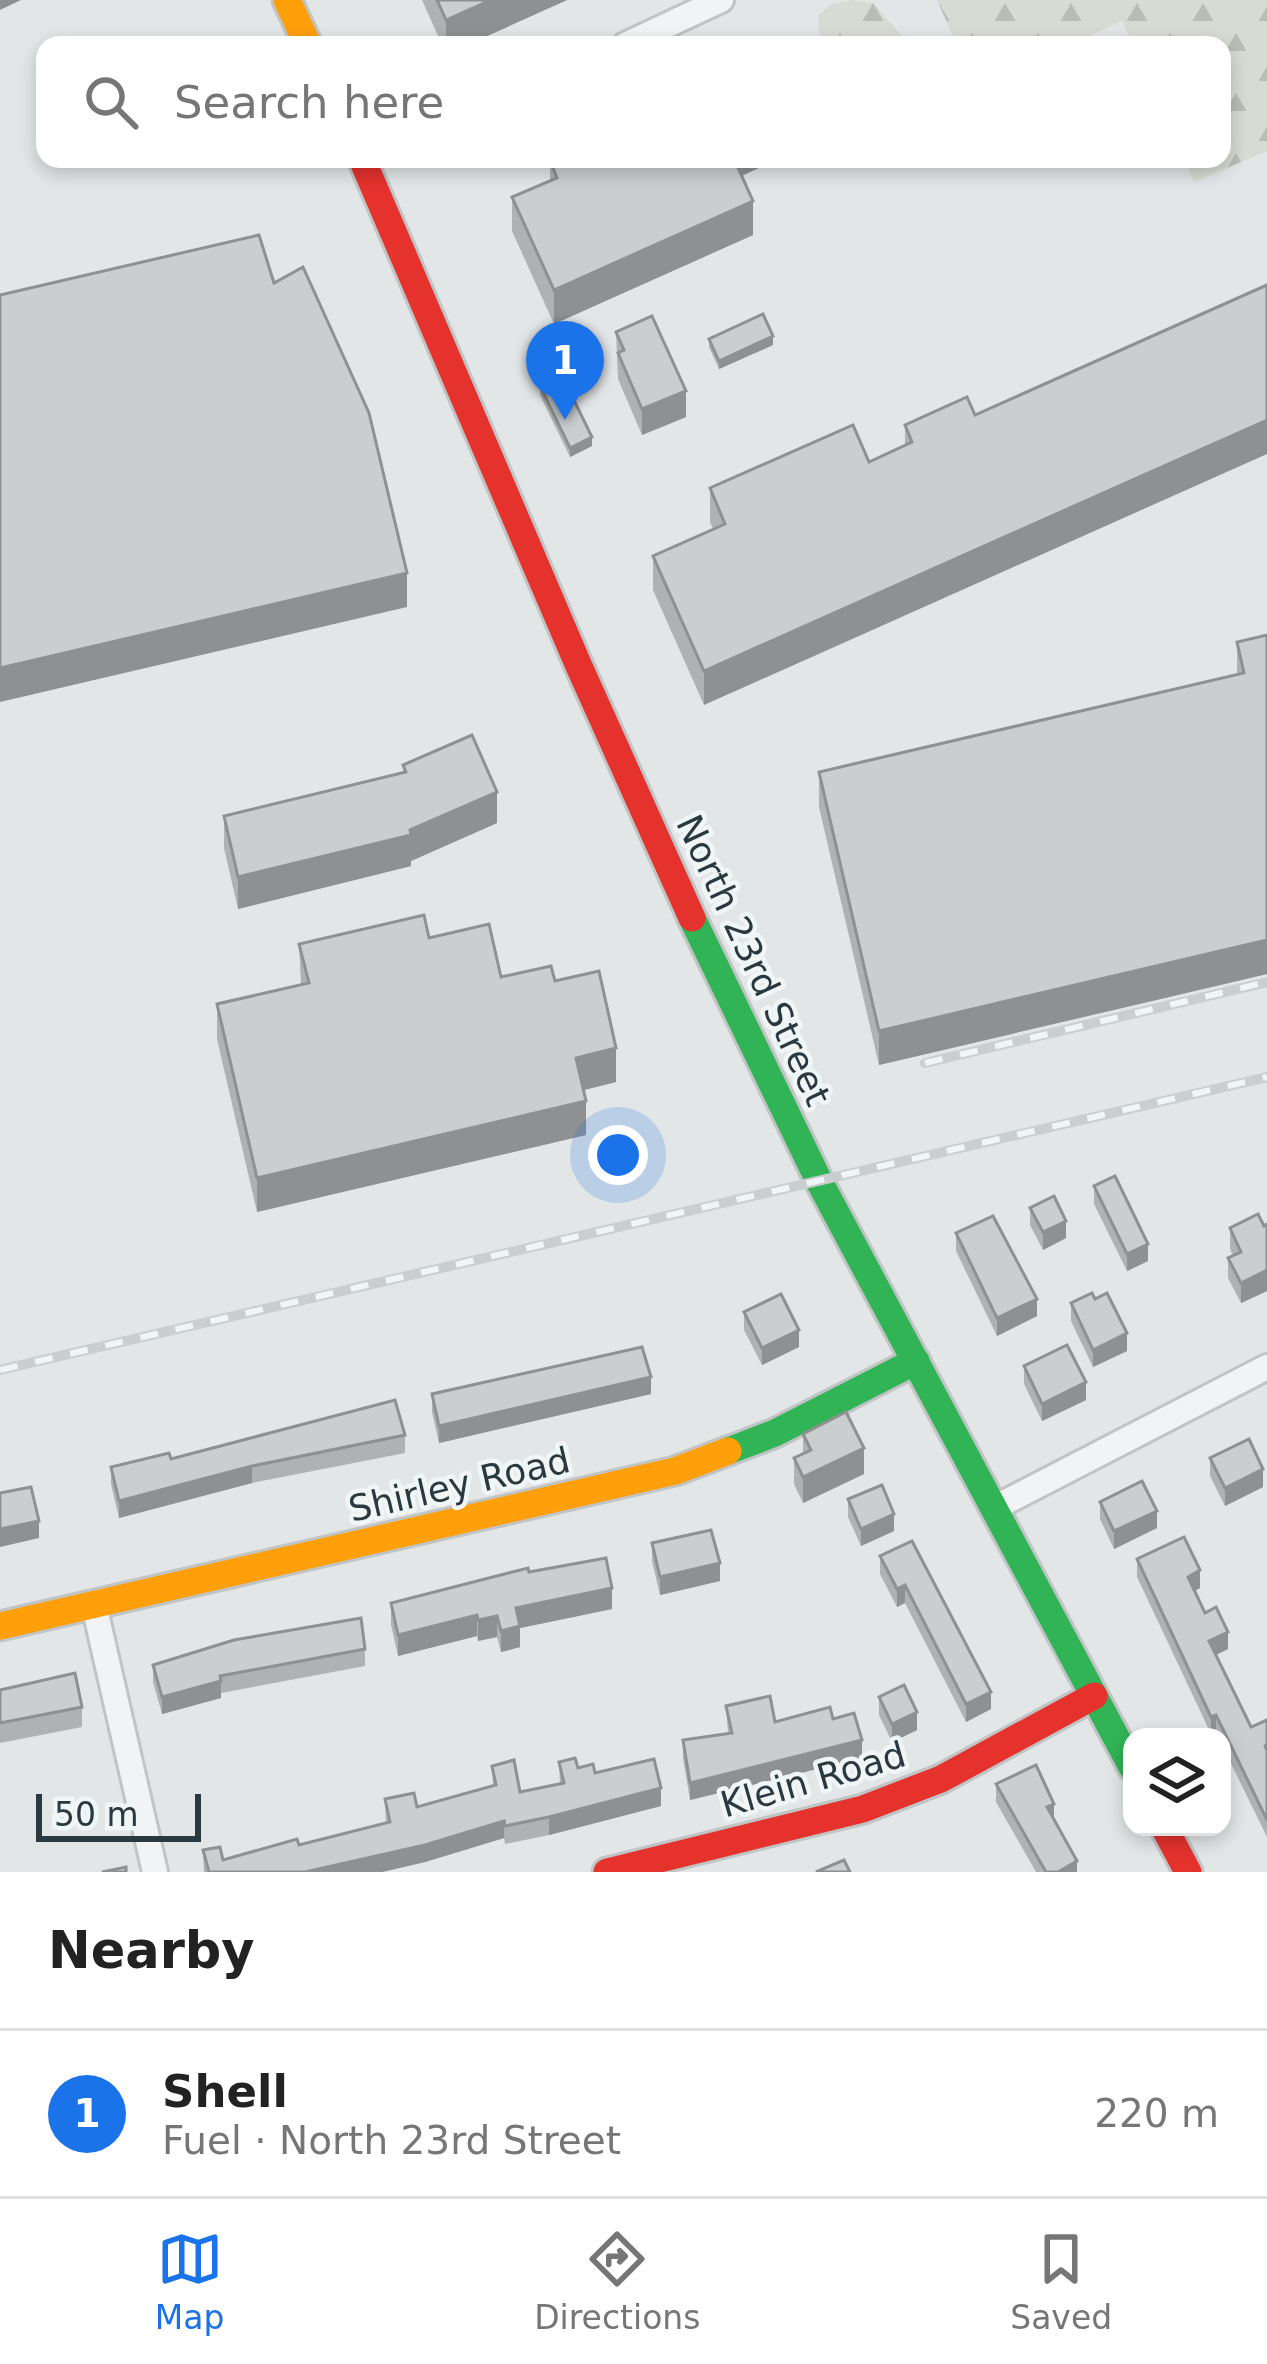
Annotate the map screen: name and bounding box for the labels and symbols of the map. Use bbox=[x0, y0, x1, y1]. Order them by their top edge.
pin: 1 bbox=[526, 321, 604, 420]
street label: North 23rd Street bbox=[668, 808, 839, 1112]
your location bbox=[588, 1125, 648, 1185]
street label: Shirley Road bbox=[345, 1439, 574, 1530]
street label: Klein Road bbox=[716, 1734, 910, 1825]
scale bar bbox=[36, 1788, 201, 1841]

